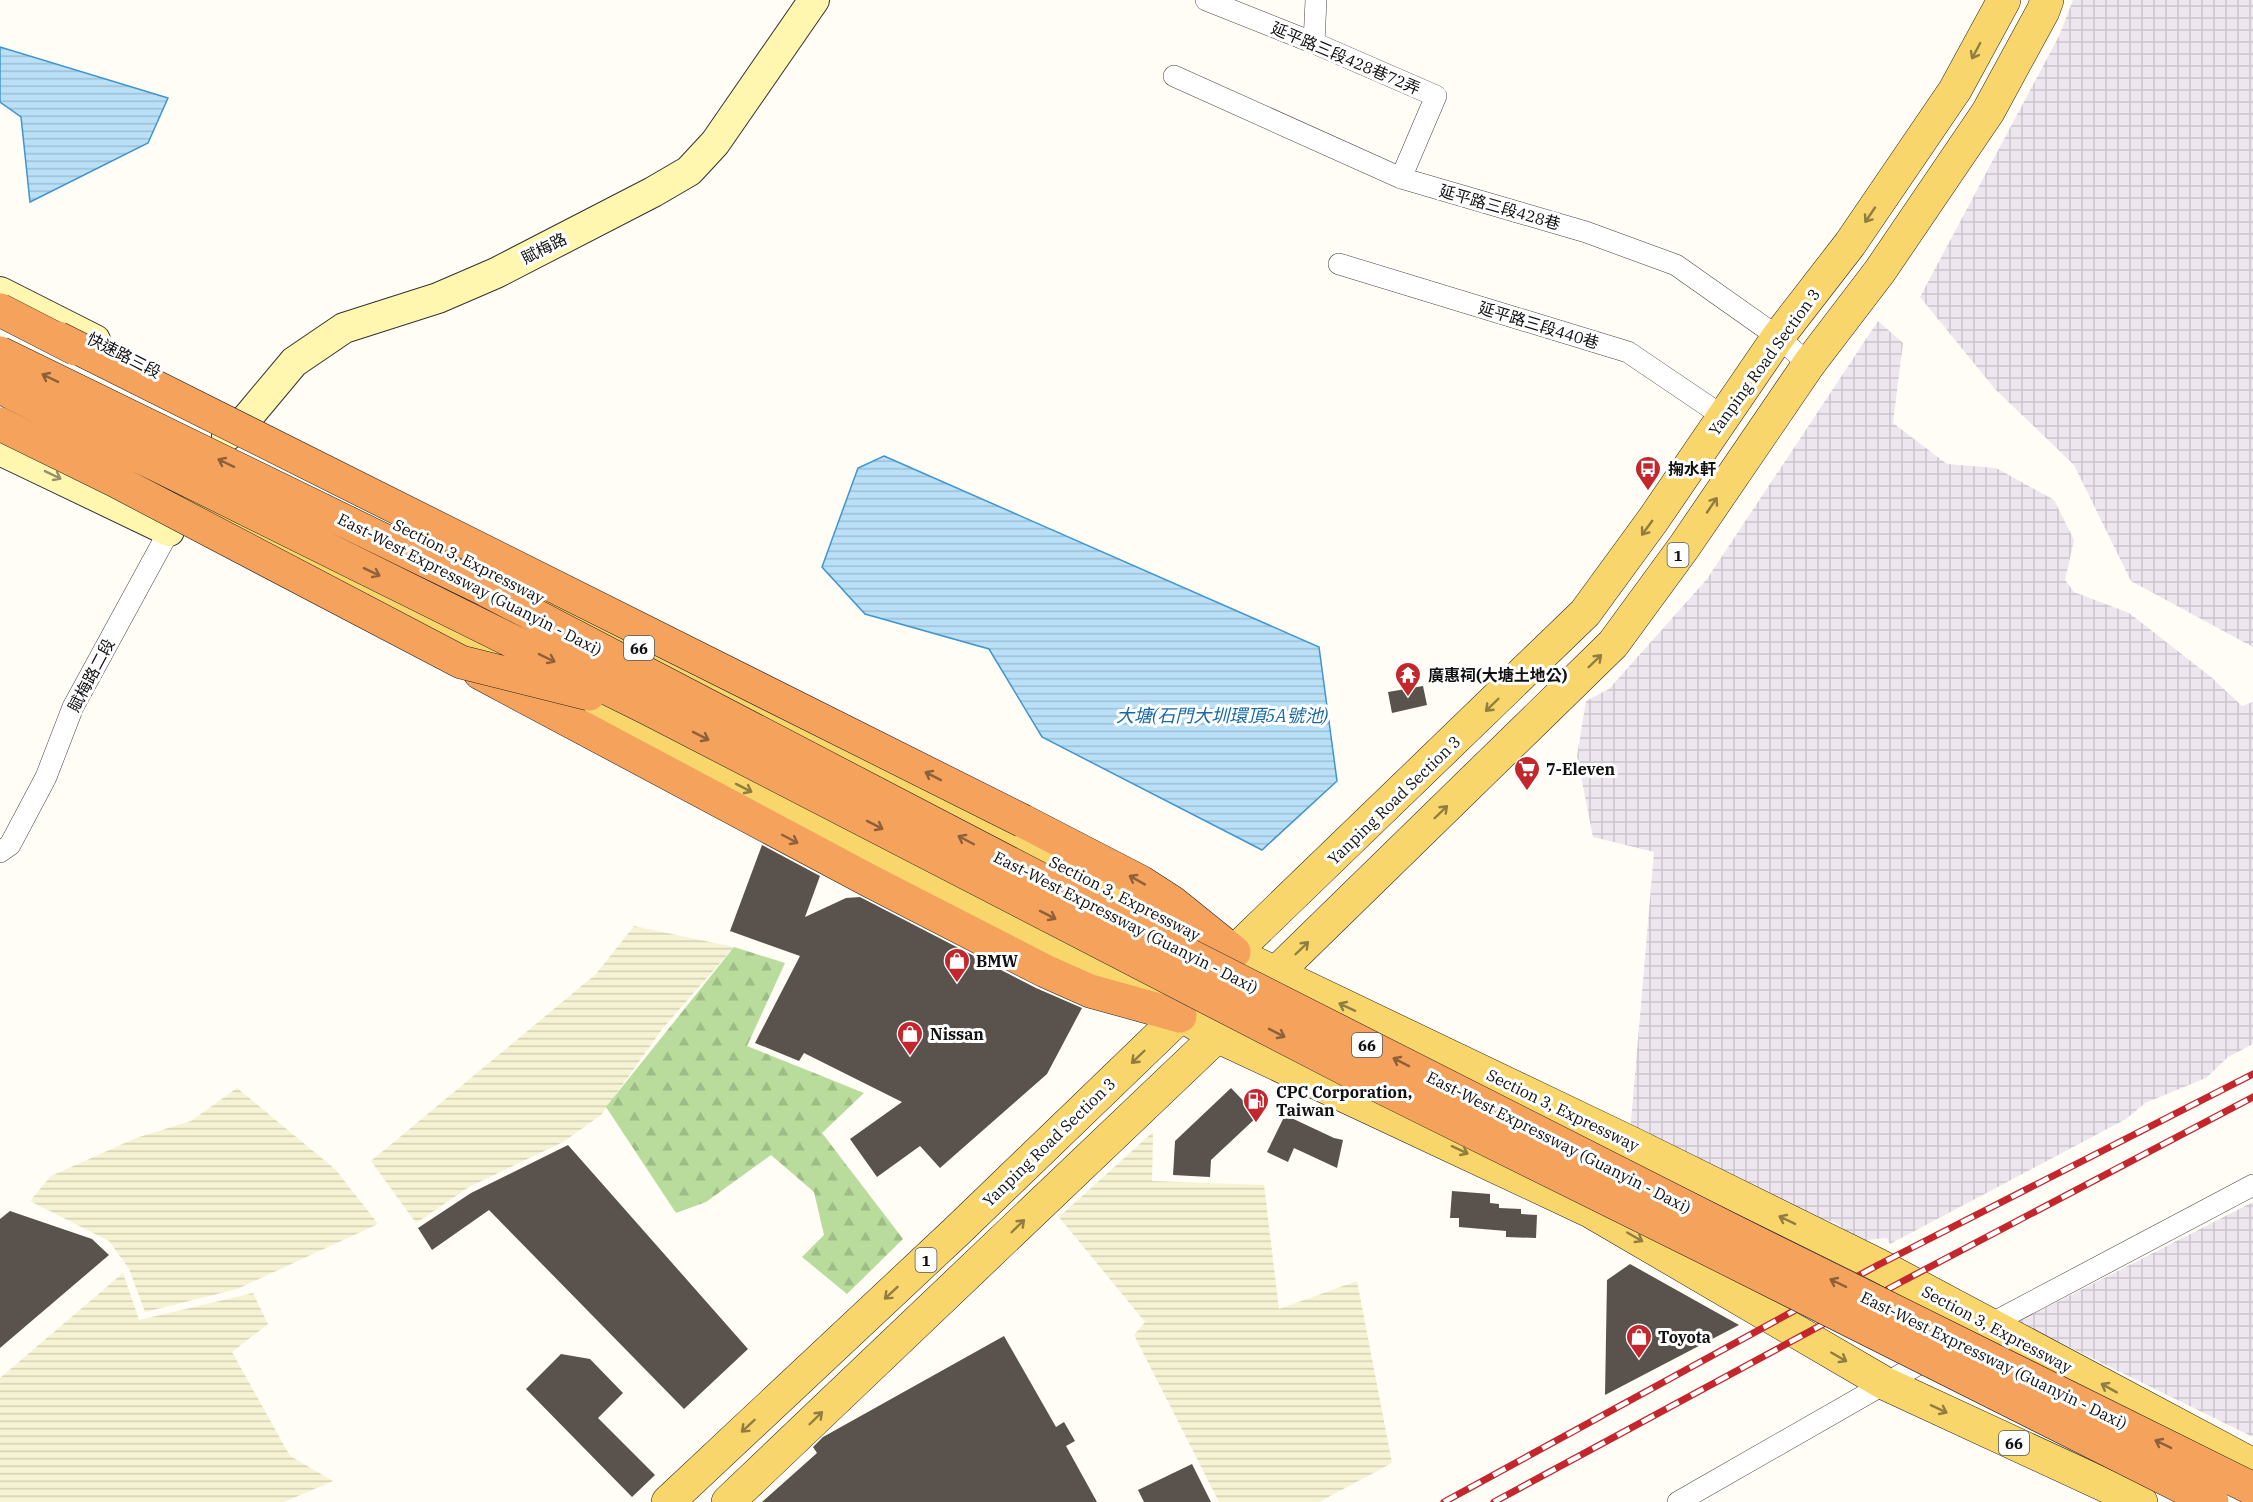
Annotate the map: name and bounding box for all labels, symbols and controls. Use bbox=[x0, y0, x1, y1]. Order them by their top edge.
street label: 延平路三段428巷72弄 bbox=[1268, 18, 1424, 98]
one-way arrow bbox=[1970, 42, 1981, 60]
street label: 延平路三段428巷 bbox=[1437, 180, 1563, 234]
one-way arrow bbox=[1864, 206, 1876, 223]
street label: 賦梅路 bbox=[518, 228, 570, 268]
street label: Yanping Road Section 3 bbox=[1704, 285, 1824, 439]
street label: 延平路三段440巷 bbox=[1476, 297, 1602, 353]
street label: 快速路三段 bbox=[84, 328, 164, 382]
one-way arrow bbox=[42, 371, 60, 383]
bus stop icon: 掬水軒 bbox=[1633, 454, 1663, 492]
one-way arrow bbox=[217, 457, 235, 469]
place label: 掬水軒 bbox=[1668, 459, 1716, 479]
one-way arrow bbox=[43, 470, 61, 481]
one-way arrow bbox=[1706, 497, 1718, 514]
street label: East-West Expressway (Guanyin - Daxi) bbox=[335, 508, 605, 660]
street label: Section 3, Expressway bbox=[390, 514, 548, 608]
one-way arrow bbox=[1641, 519, 1654, 535]
road number: 1 bbox=[1668, 543, 1688, 567]
one-way arrow bbox=[363, 566, 381, 578]
street label: 賦梅路二段 bbox=[63, 635, 119, 715]
road number: 66 bbox=[624, 636, 654, 660]
one-way arrow bbox=[538, 653, 556, 665]
one-way arrow bbox=[1588, 654, 1603, 668]
temple icon: 廣惠祠(大塘土地公) bbox=[1393, 660, 1423, 698]
place label: 廣惠祠(大塘土地公) bbox=[1428, 665, 1568, 685]
one-way arrow bbox=[1484, 698, 1499, 713]
water label: 大塘(石門大圳環頂5A號池) bbox=[1116, 704, 1328, 727]
one-way arrow bbox=[692, 731, 710, 742]
street label: Yanping Road Section 3 bbox=[1323, 731, 1465, 869]
supermarket icon: 7-Eleven bbox=[1512, 754, 1542, 792]
place label: 7-Eleven bbox=[1546, 759, 1615, 779]
one-way arrow bbox=[925, 769, 943, 781]
one-way arrow bbox=[734, 783, 752, 794]
one-way arrow bbox=[1434, 805, 1449, 819]
one-way arrow bbox=[865, 820, 883, 832]
one-way arrow bbox=[781, 834, 799, 845]
one-way arrow bbox=[957, 834, 975, 845]
street label: East-West Expressway (Guanyin - Daxi) bbox=[991, 846, 1261, 998]
street label: Section 3, Expressway bbox=[1046, 851, 1204, 945]
one-way arrow bbox=[1129, 874, 1146, 886]
one-way arrow bbox=[1038, 910, 1056, 921]
one-way arrow bbox=[1294, 941, 1309, 956]
shop icon: BMW bbox=[942, 946, 972, 984]
place label: BMW bbox=[976, 951, 1019, 971]
one-way arrow bbox=[1338, 1001, 1356, 1012]
shop icon: Nissan bbox=[895, 1019, 925, 1057]
place label: Nissan bbox=[930, 1024, 984, 1044]
one-way arrow bbox=[1268, 1028, 1286, 1040]
road number: 66 bbox=[1352, 1033, 1382, 1057]
one-way arrow bbox=[1130, 1049, 1145, 1064]
one-way arrow bbox=[1393, 1056, 1411, 1068]
street label: Section 3, Expressway bbox=[1484, 1064, 1643, 1156]
street label: East-West Expressway (Guanyin - Daxi) bbox=[1424, 1066, 1694, 1218]
street label: Yanping Road Section 3 bbox=[978, 1073, 1120, 1211]
place label: CPC Corporation, Taiwan bbox=[1276, 1082, 1412, 1120]
fuel station icon: CPC Corporation, Taiwan bbox=[1241, 1086, 1271, 1124]
one-way arrow bbox=[1451, 1144, 1469, 1156]
one-way arrow bbox=[1778, 1214, 1796, 1225]
one-way arrow bbox=[1010, 1219, 1025, 1233]
one-way arrow bbox=[1625, 1232, 1643, 1243]
road number: 1 bbox=[916, 1248, 936, 1272]
one-way arrow bbox=[1829, 1276, 1847, 1288]
street label: Section 3, Expressway bbox=[1919, 1281, 2076, 1377]
one-way arrow bbox=[883, 1286, 898, 1300]
street label: East-West Expressway (Guanyin - Daxi) bbox=[1858, 1287, 2130, 1433]
shop icon: Toyota bbox=[1624, 1322, 1654, 1360]
place label: Toyota bbox=[1658, 1327, 1711, 1347]
one-way arrow bbox=[1830, 1351, 1847, 1363]
one-way arrow bbox=[2100, 1382, 2118, 1393]
one-way arrow bbox=[1930, 1403, 1948, 1415]
one-way arrow bbox=[808, 1411, 823, 1425]
one-way arrow bbox=[741, 1419, 756, 1433]
road number: 66 bbox=[1999, 1431, 2029, 1455]
one-way arrow bbox=[2155, 1438, 2172, 1450]

